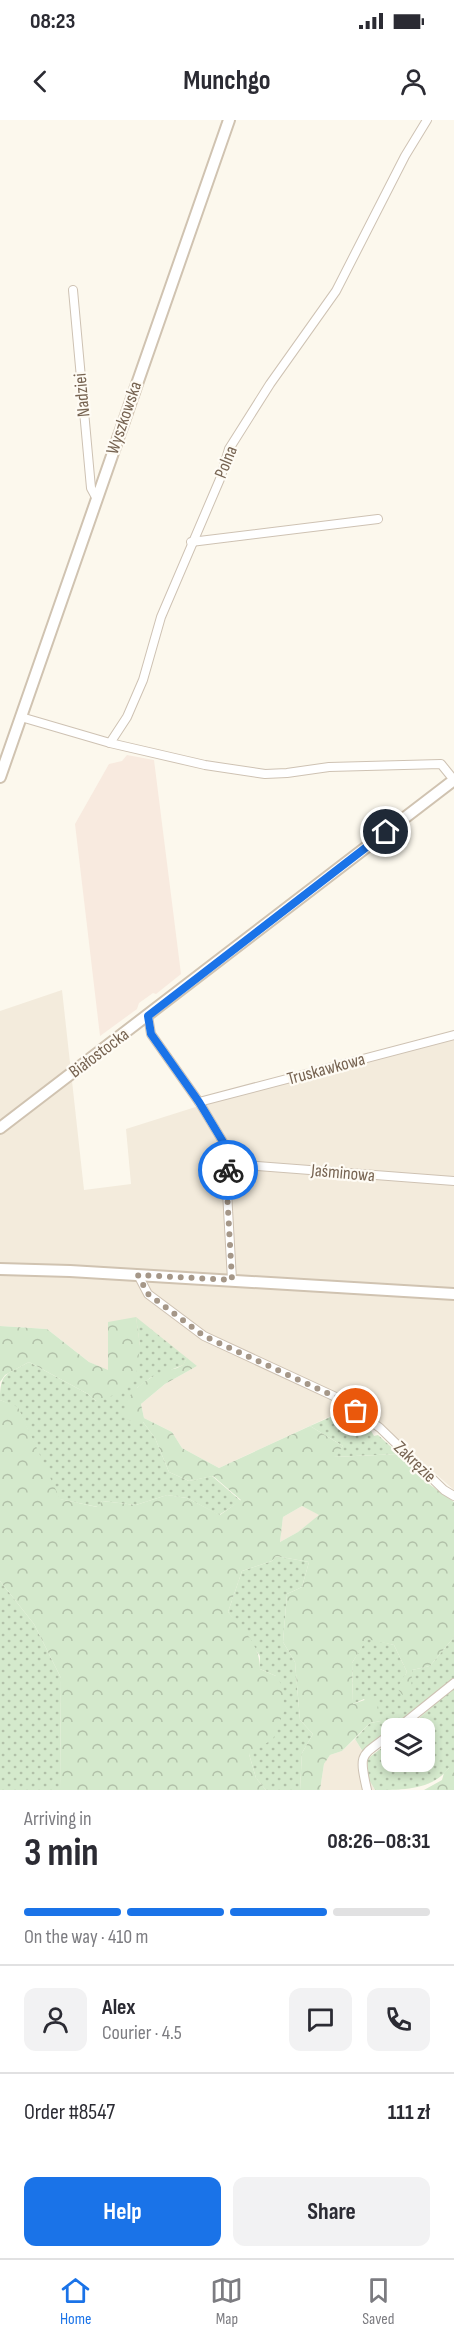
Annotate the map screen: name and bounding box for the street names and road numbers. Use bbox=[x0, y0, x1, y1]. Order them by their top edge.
street label: Nadziei bbox=[70, 372, 94, 418]
street label: Wyszkowska bbox=[102, 379, 146, 457]
street label: Polna bbox=[210, 443, 242, 481]
street label: Białostocka bbox=[65, 1024, 133, 1082]
street label: Truskawkowa bbox=[285, 1049, 367, 1089]
street label: Jaśminowa bbox=[309, 1160, 376, 1186]
street label: Zakręzie bbox=[390, 1437, 440, 1487]

